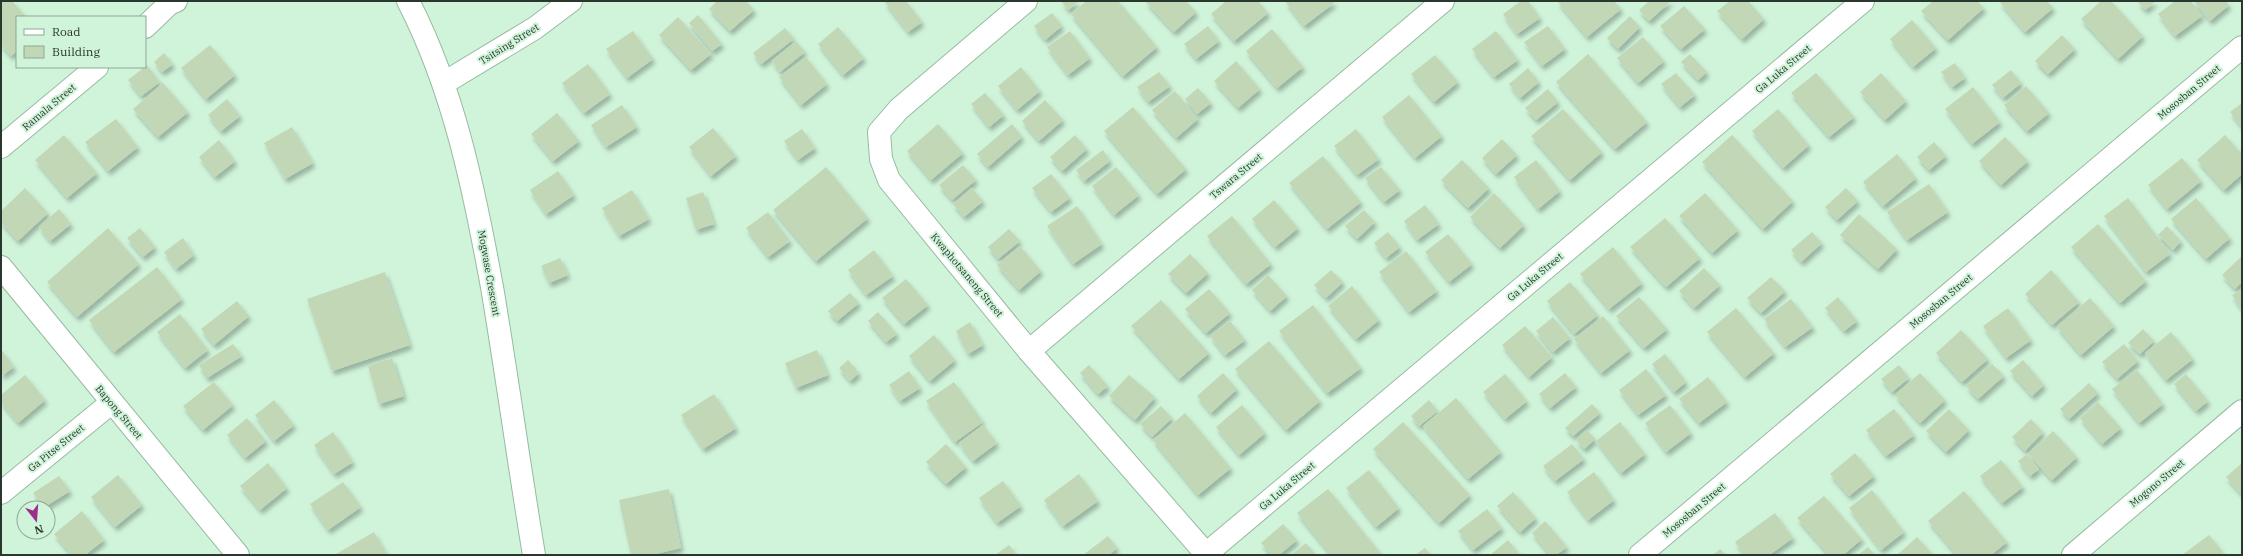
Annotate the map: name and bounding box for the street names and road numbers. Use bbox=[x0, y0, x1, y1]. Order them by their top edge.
street label: Tsitsing Street bbox=[477, 20, 542, 68]
street label: Ga Luka Street bbox=[1752, 42, 1814, 96]
street label: Mososban Street bbox=[2155, 62, 2223, 122]
street label: Ramala Street bbox=[20, 80, 79, 133]
street label: Tswara Street bbox=[1207, 150, 1265, 202]
street label: Mogwase Crescent bbox=[475, 229, 503, 317]
street label: Kwaphotsaneng Street bbox=[928, 230, 1006, 320]
street label: Ga Luka Street bbox=[1504, 250, 1566, 304]
street label: Mososban Street bbox=[1907, 271, 1975, 331]
street label: Bapong Street bbox=[93, 382, 146, 442]
street label: Ga Pitse Street bbox=[25, 421, 87, 475]
street label: Mogono Street bbox=[2127, 456, 2188, 510]
street label: Ga Luka Street bbox=[1256, 459, 1318, 513]
street label: Mososban Street bbox=[1660, 480, 1728, 540]

